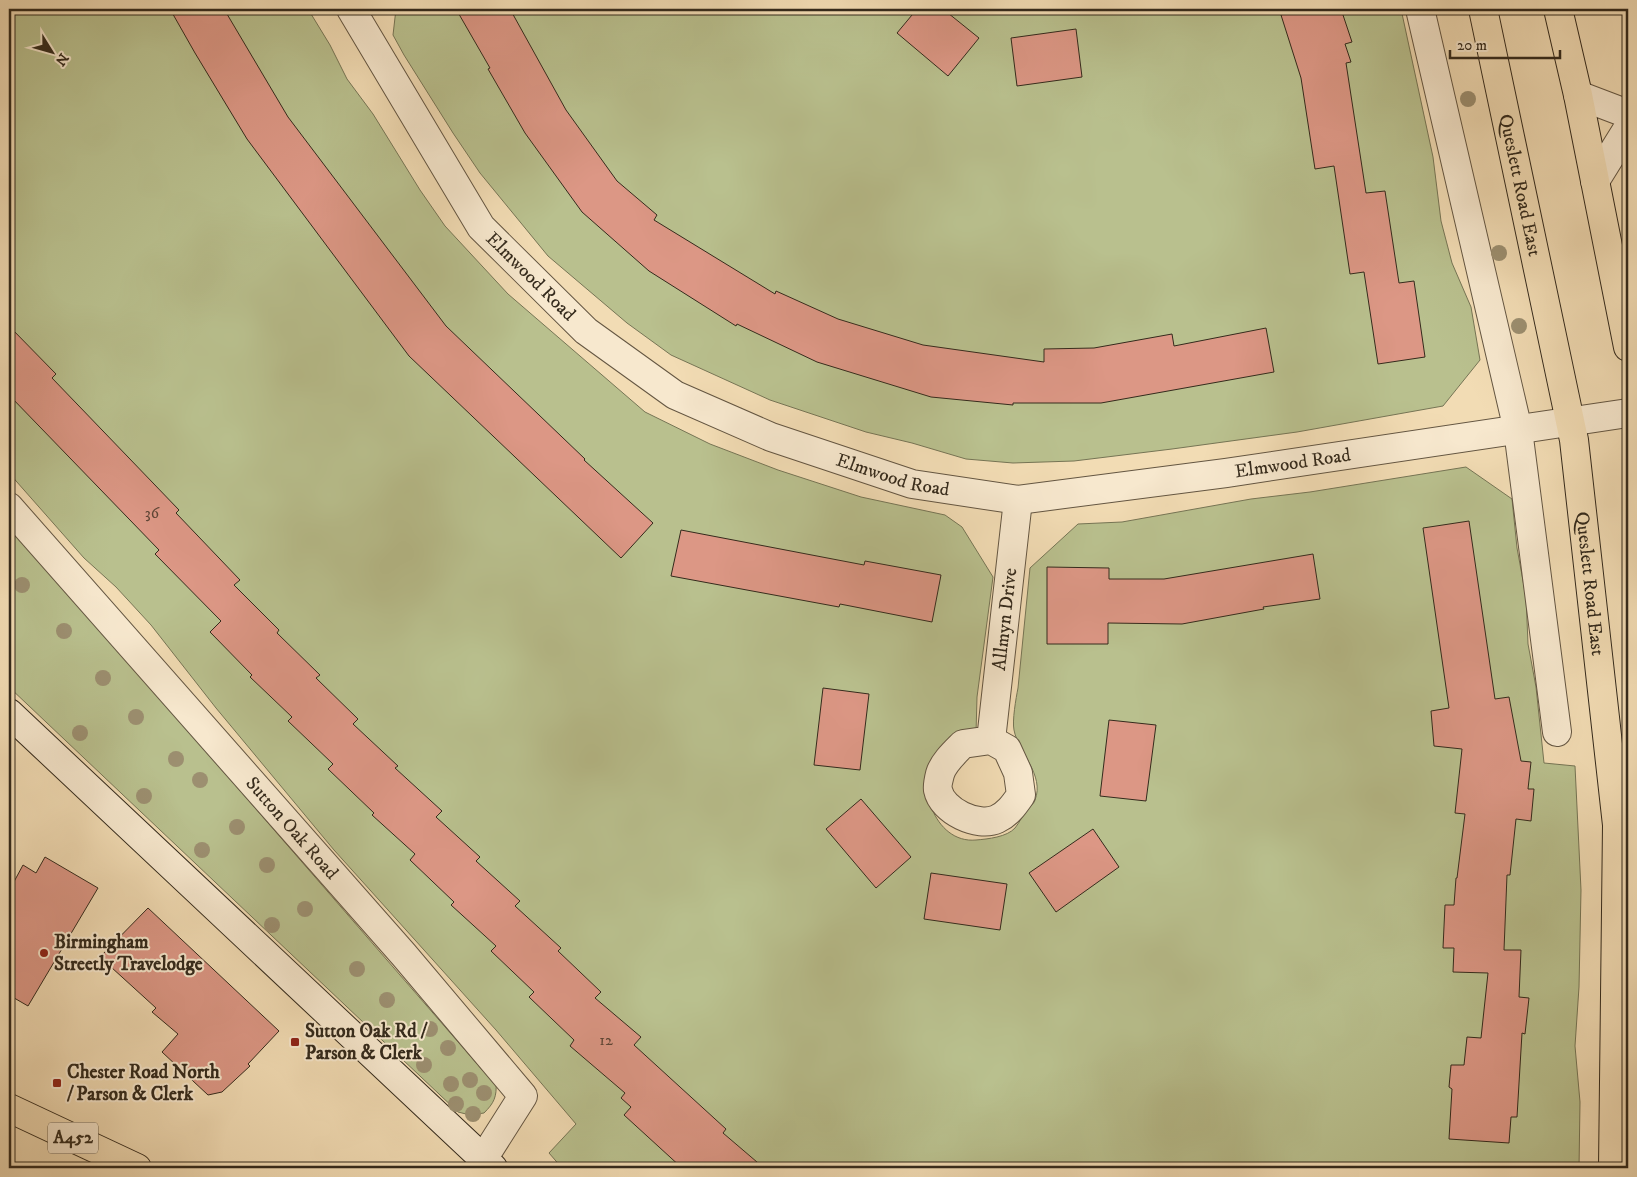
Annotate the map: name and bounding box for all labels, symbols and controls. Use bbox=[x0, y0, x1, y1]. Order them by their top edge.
north arrow bbox=[28, 28, 78, 78]
scale bar bbox=[1450, 28, 1560, 60]
text: 20 m bbox=[1457, 36, 1487, 55]
text: N bbox=[51, 49, 72, 70]
street label: Queslett Road East bbox=[1494, 112, 1546, 258]
street label: Elmwood Road bbox=[481, 227, 581, 326]
street label: Elmwood Road bbox=[1233, 443, 1353, 483]
street label: Elmwood Road bbox=[833, 448, 952, 501]
house number: 36 bbox=[145, 503, 160, 523]
street label: Queslett Road East bbox=[1571, 510, 1610, 657]
street label: Allmyn Drive bbox=[987, 567, 1022, 672]
street label: Sutton Oak Road bbox=[241, 772, 344, 884]
place label: Birmingham Streetly Travelodge bbox=[54, 931, 203, 976]
marker: Birmingham Streetly Travelodge bbox=[38, 947, 50, 959]
place label: Sutton Oak Rd / Parson & Clerk bbox=[305, 1020, 428, 1065]
house number: 12 bbox=[599, 1030, 613, 1050]
marker: Sutton Oak Rd / Parson & Clerk bbox=[289, 1036, 301, 1048]
place label: Chester Road North / Parson & Clerk bbox=[66, 1061, 221, 1106]
marker: Chester Road North / Parson & Clerk bbox=[51, 1077, 63, 1089]
road number: A452 bbox=[48, 1122, 98, 1154]

